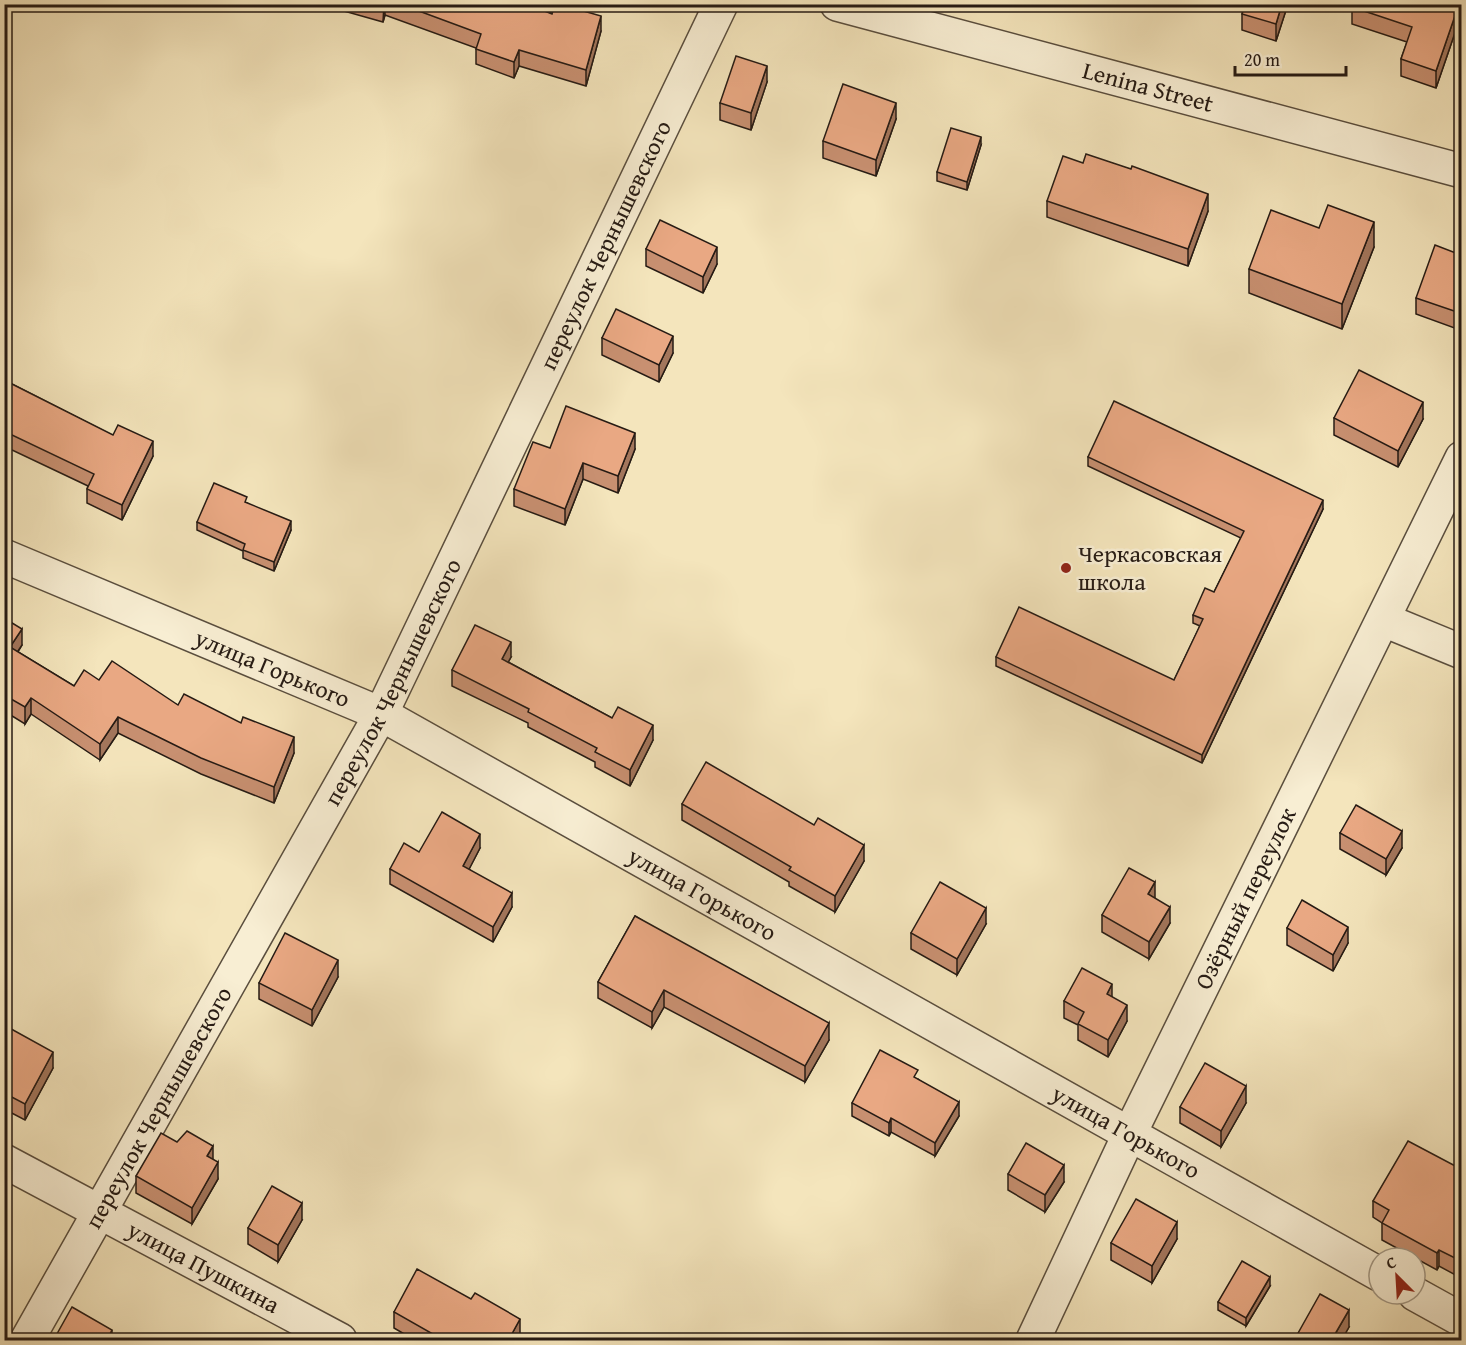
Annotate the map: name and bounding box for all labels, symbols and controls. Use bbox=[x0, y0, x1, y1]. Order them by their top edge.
scale bar bbox=[1235, 39, 1346, 77]
text: 20 m bbox=[1244, 46, 1280, 73]
street label: Lenina Street bbox=[1079, 52, 1218, 121]
street label: переулок Чернышевского bbox=[530, 114, 680, 376]
place label: Черкасовская школа bbox=[1078, 536, 1222, 599]
street label: переулок Чернышевского bbox=[315, 552, 470, 812]
marker: Черкасовская школа bbox=[1059, 561, 1073, 575]
street label: улица Горького bbox=[189, 620, 356, 716]
street label: Озёрный переулок bbox=[1185, 801, 1305, 995]
street label: улица Горького bbox=[621, 838, 783, 950]
street label: переулок Чернышевского bbox=[76, 980, 240, 1235]
street label: улица Горького bbox=[1045, 1075, 1207, 1187]
street label: улица Пушкина bbox=[120, 1211, 287, 1322]
north arrow bbox=[1367, 1246, 1427, 1306]
text: С bbox=[1382, 1249, 1400, 1275]

